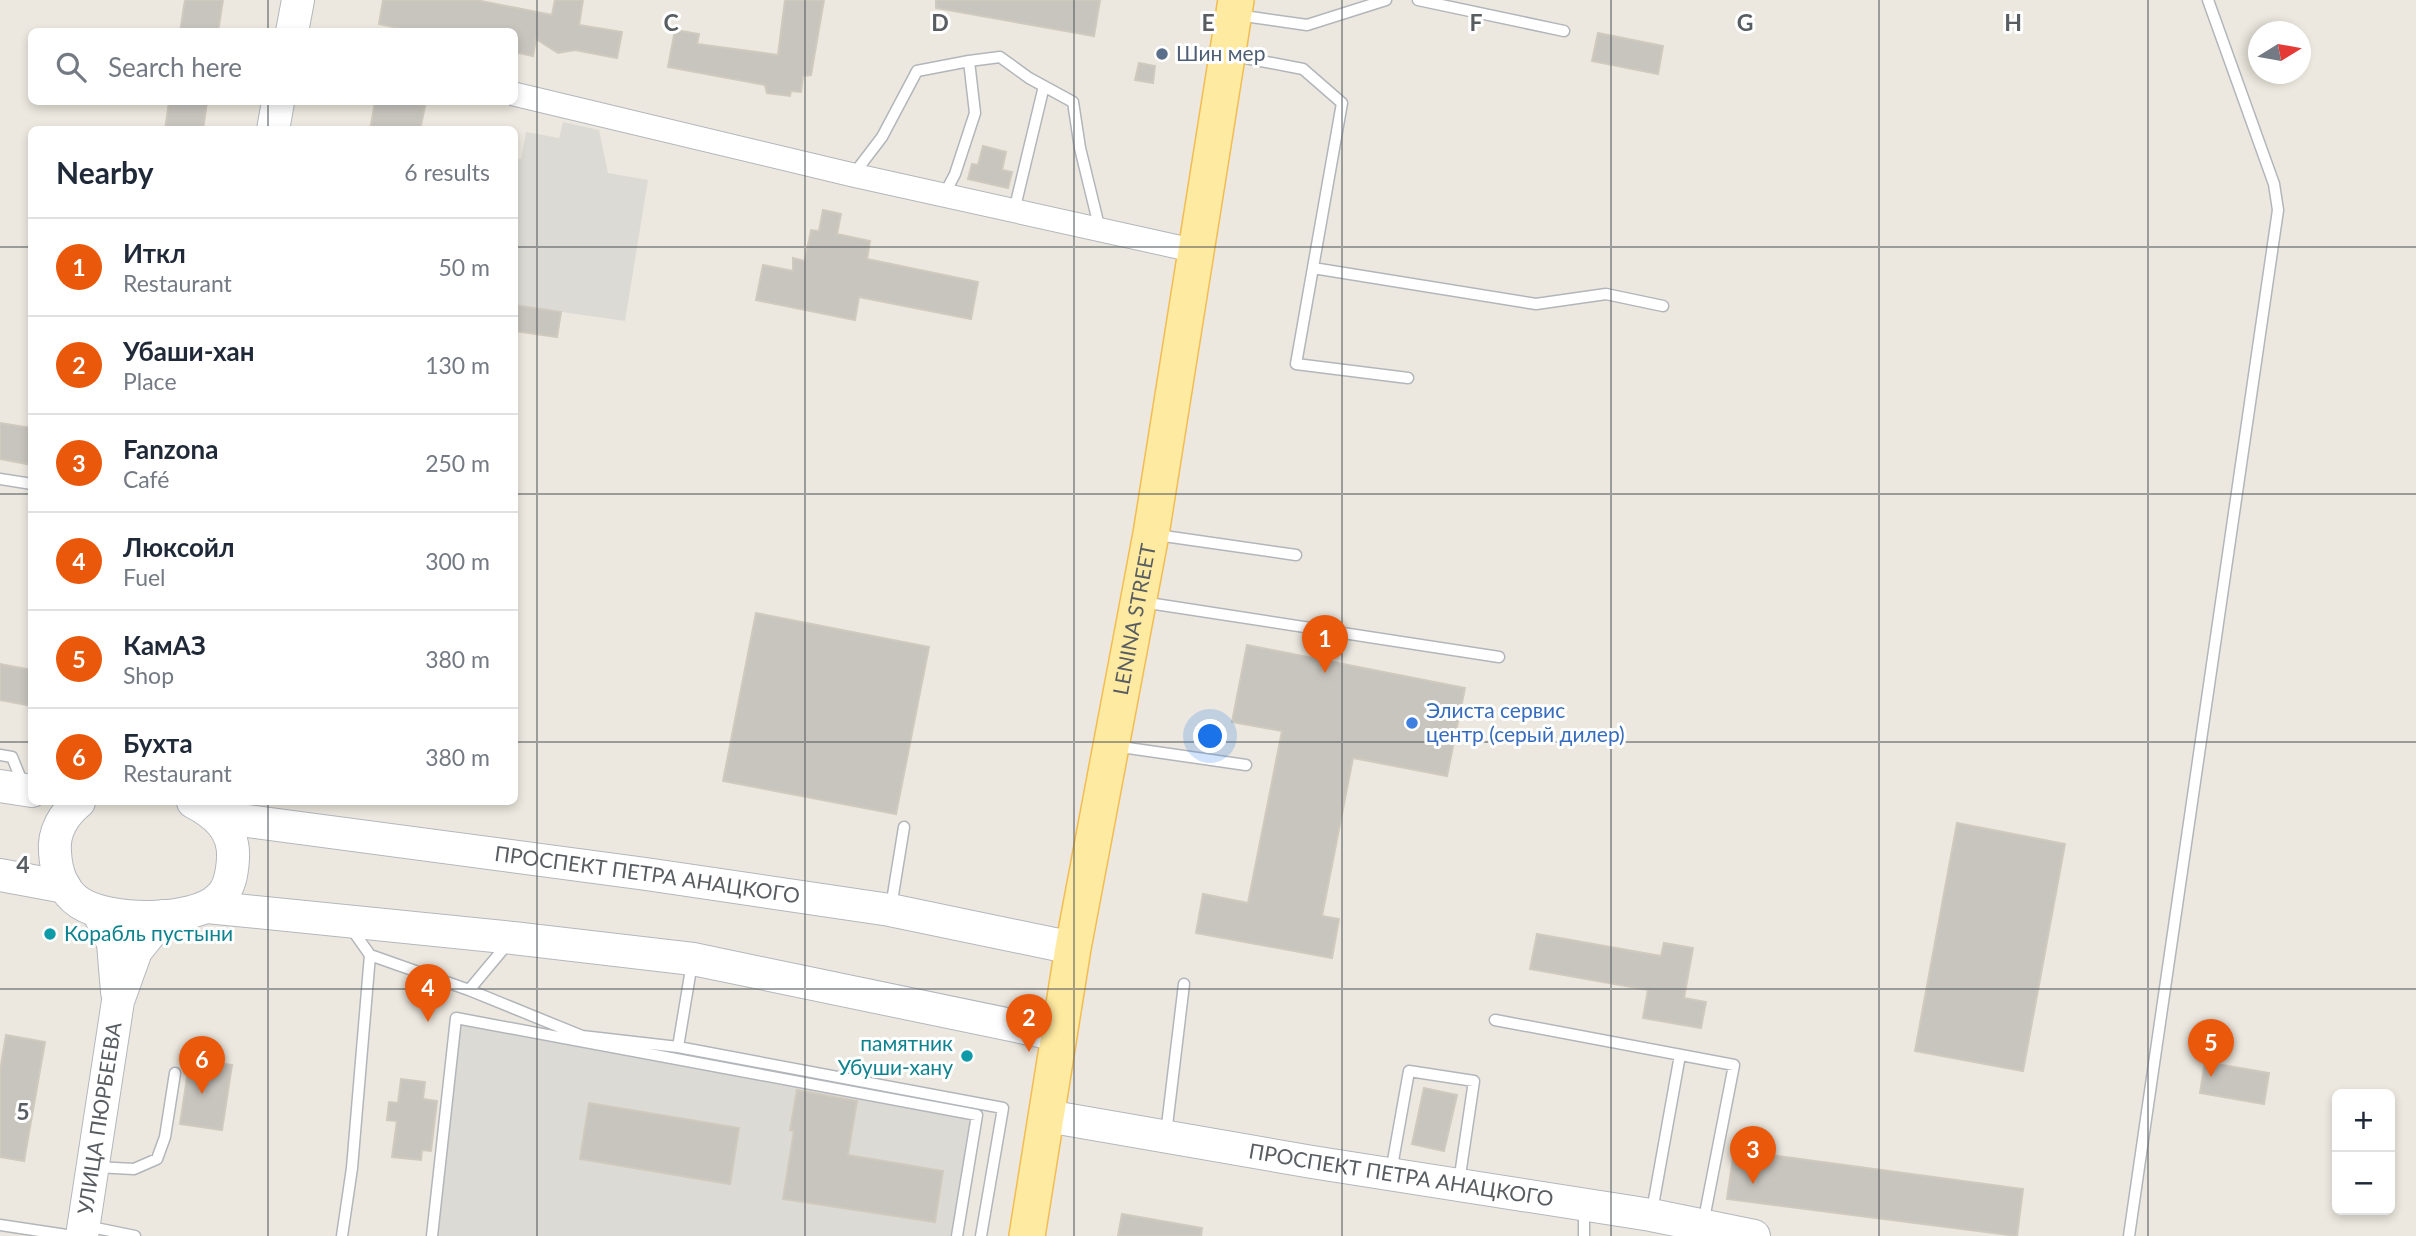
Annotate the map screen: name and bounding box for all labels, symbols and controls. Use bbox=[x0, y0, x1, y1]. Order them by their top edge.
text: C bbox=[663, 8, 679, 36]
text: D bbox=[931, 8, 949, 36]
text: E bbox=[1201, 8, 1215, 36]
text: F bbox=[1469, 8, 1483, 36]
text: G bbox=[1737, 8, 1753, 36]
text: H bbox=[2004, 8, 2022, 36]
north arrow bbox=[2248, 21, 2311, 84]
search box bbox=[28, 28, 518, 105]
place label: Шин мер bbox=[1176, 40, 1265, 65]
marker: Шин мер bbox=[1154, 46, 1170, 62]
icon: search bbox=[52, 48, 90, 86]
text: Search here bbox=[108, 51, 242, 83]
text: Nearby bbox=[56, 154, 154, 190]
text: 6 results bbox=[404, 158, 490, 186]
text: Иткл bbox=[123, 237, 186, 269]
text: 1 bbox=[72, 253, 86, 281]
text: 50 m bbox=[439, 253, 490, 281]
text: Restaurant bbox=[123, 269, 232, 297]
text: Убаши-хан bbox=[123, 335, 255, 367]
text: 2 bbox=[72, 351, 86, 379]
text: 130 m bbox=[425, 351, 490, 379]
text: Place bbox=[123, 367, 177, 395]
text: Fanzona bbox=[123, 433, 218, 465]
text: 3 bbox=[72, 449, 86, 477]
text: 250 m bbox=[425, 449, 490, 477]
text: Café bbox=[123, 465, 169, 493]
text: Люксойл bbox=[123, 531, 235, 563]
street label: LENINA STREET bbox=[1107, 541, 1160, 697]
text: 4 bbox=[72, 547, 86, 575]
text: 300 m bbox=[425, 547, 490, 575]
text: Fuel bbox=[123, 563, 166, 591]
pin: 1 bbox=[1302, 615, 1348, 673]
text: КамАЗ bbox=[123, 629, 206, 661]
text: 5 bbox=[72, 645, 86, 673]
text: 380 m bbox=[425, 645, 490, 673]
text: Shop bbox=[123, 661, 174, 689]
place label: Элиста сервис центр (серый дилер) bbox=[1426, 697, 1625, 746]
marker: Элиста сервис центр (серый дилер) bbox=[1404, 715, 1420, 731]
your location bbox=[1193, 719, 1227, 753]
text: Бухта bbox=[123, 727, 193, 759]
text: 6 bbox=[72, 743, 86, 771]
text: 380 m bbox=[425, 743, 490, 771]
text: Restaurant bbox=[123, 759, 232, 787]
street label: ПРОСПЕКТ ПЕТРА АНАЦКОГО bbox=[493, 840, 802, 908]
text: 4 bbox=[16, 850, 30, 878]
place label: Корабль пустыни bbox=[64, 920, 233, 945]
marker: Корабль пустыни bbox=[42, 926, 58, 942]
pin: 4 bbox=[405, 964, 451, 1022]
pin: 2 bbox=[1006, 994, 1052, 1052]
pin: 5 bbox=[2188, 1019, 2234, 1077]
street label: УЛИЦА ПЮРБЕЕВА bbox=[71, 1020, 126, 1216]
place label: памятник Убуши-хану bbox=[838, 1030, 953, 1079]
pin: 6 bbox=[179, 1036, 225, 1094]
marker: памятник Убуши-хану bbox=[959, 1048, 975, 1064]
map controls bbox=[2332, 1089, 2395, 1215]
button: + bbox=[2332, 1089, 2395, 1152]
text: 5 bbox=[16, 1097, 30, 1125]
pin: 3 bbox=[1730, 1126, 1776, 1184]
street label: ПРОСПЕКТ ПЕТРА АНАЦКОГО bbox=[1247, 1137, 1555, 1211]
button: − bbox=[2332, 1152, 2395, 1215]

